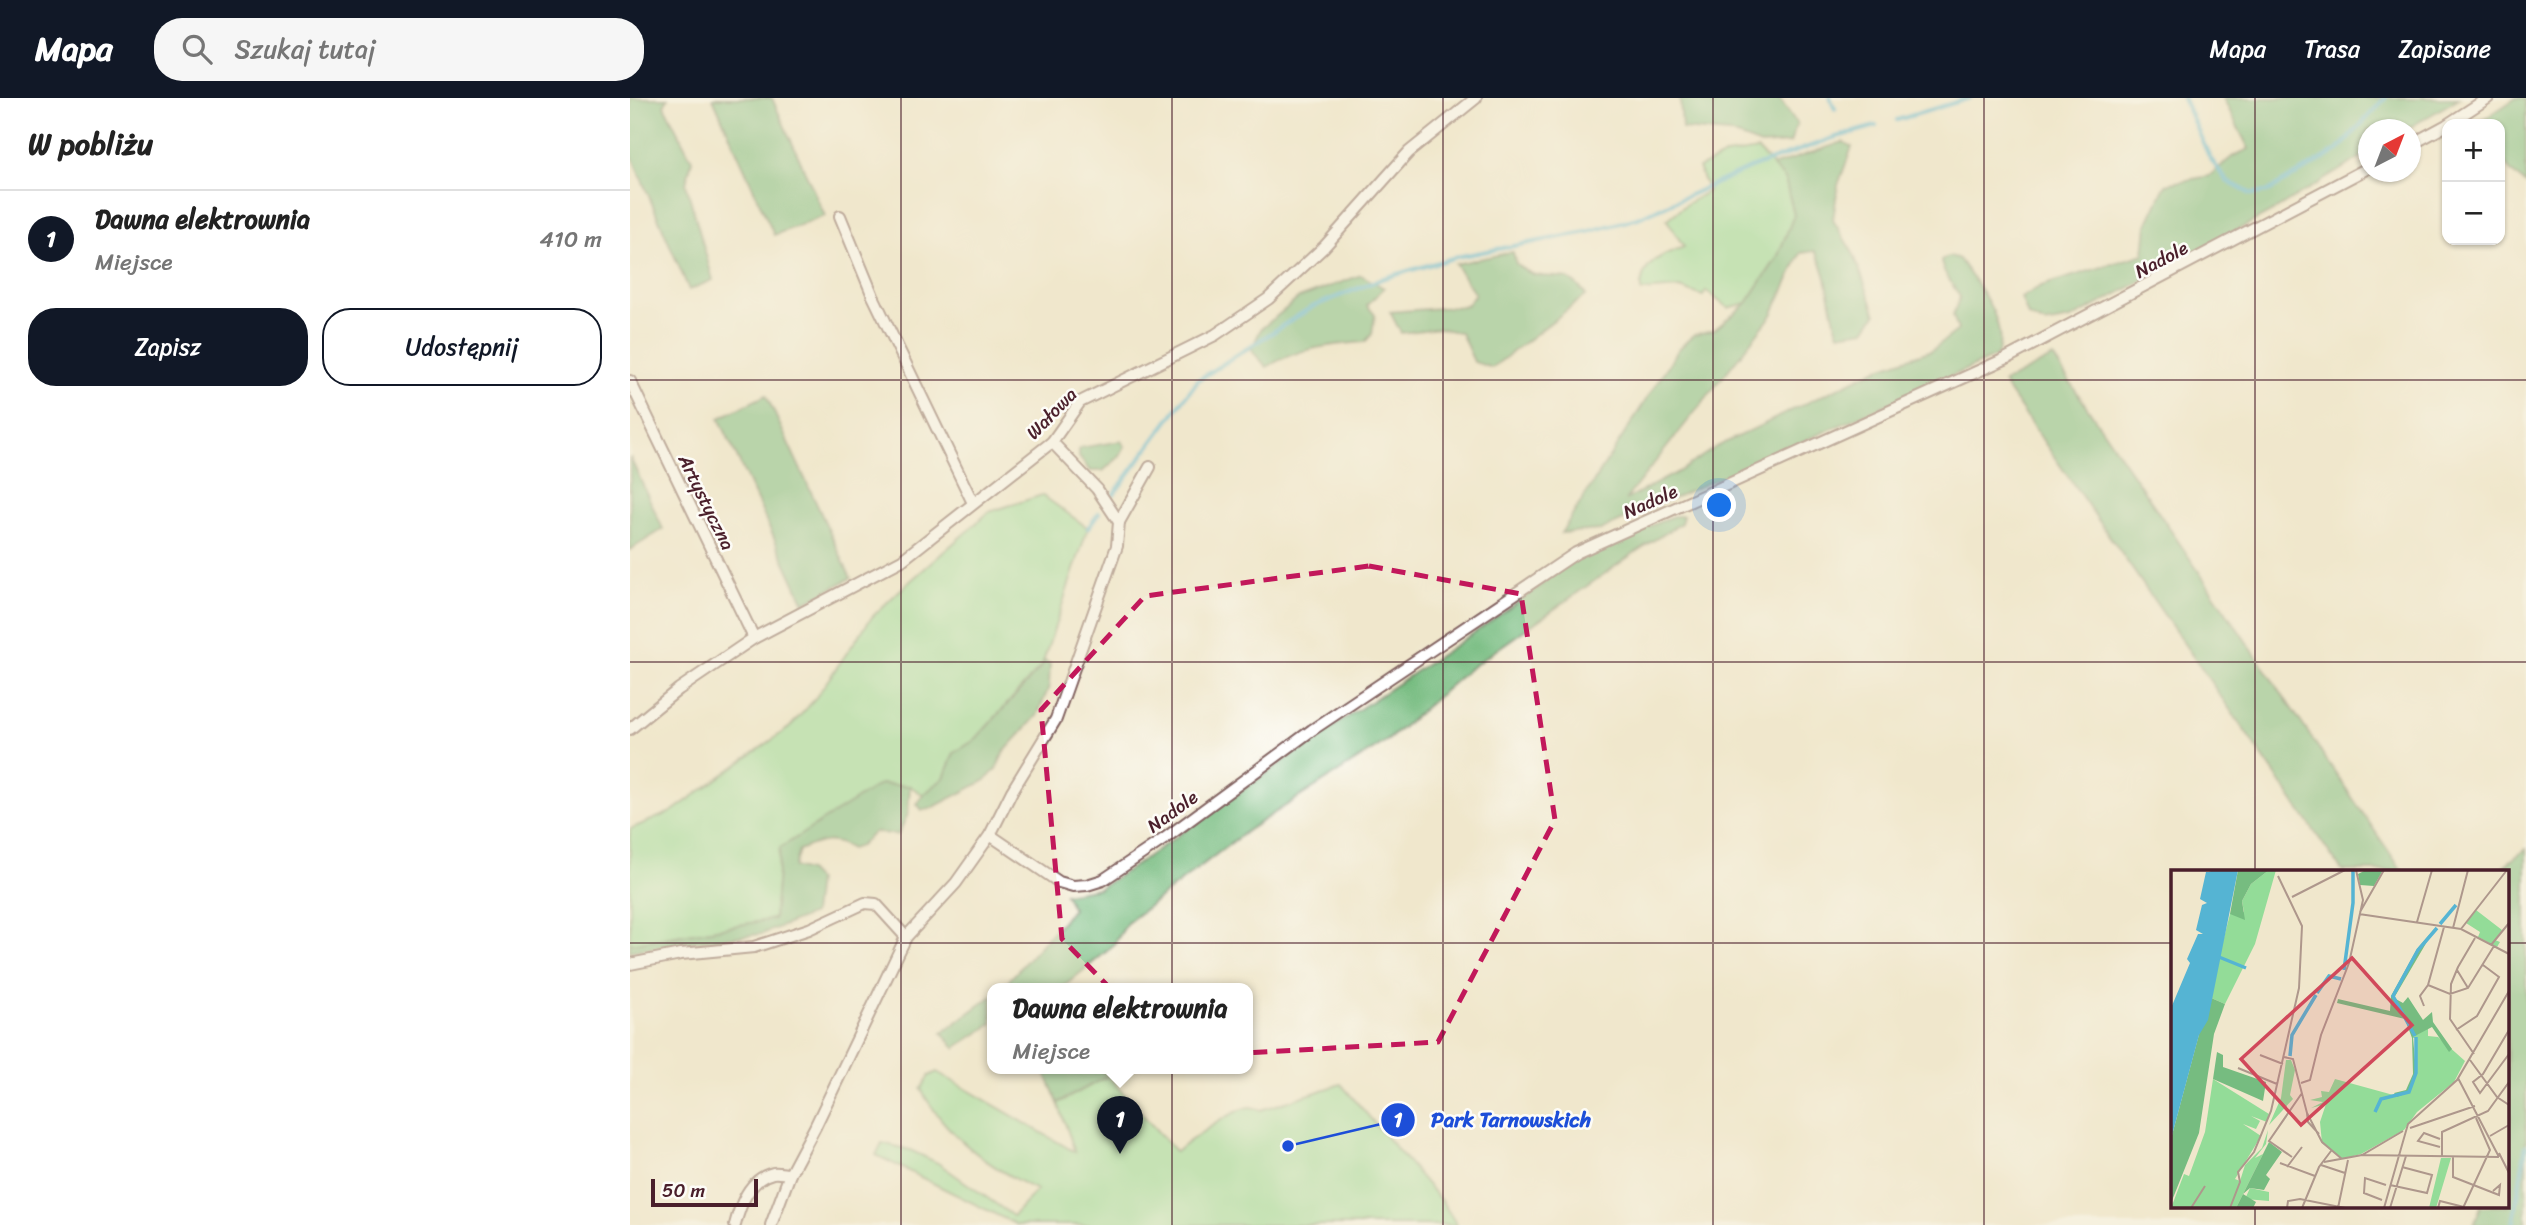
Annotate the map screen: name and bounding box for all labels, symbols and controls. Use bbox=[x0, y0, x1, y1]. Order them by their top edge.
search box bbox=[154, 18, 644, 81]
text: Mapa bbox=[35, 20, 112, 78]
text: Szukaj tutaj bbox=[234, 26, 376, 72]
text: Mapa bbox=[2210, 28, 2266, 70]
text: Trasa bbox=[2304, 28, 2360, 70]
text: Zapisane bbox=[2398, 28, 2491, 70]
icon: search bbox=[178, 30, 216, 68]
text: W pobliżu bbox=[28, 117, 153, 171]
north arrow bbox=[2358, 119, 2421, 182]
map controls bbox=[2442, 119, 2505, 245]
button: + bbox=[2442, 119, 2505, 182]
button: − bbox=[2442, 182, 2505, 245]
text: Dawna elektrownia bbox=[95, 196, 310, 242]
text: 1 bbox=[46, 219, 56, 260]
text: 410 m bbox=[540, 219, 602, 260]
street label: Nadole bbox=[2128, 232, 2194, 287]
text: Miejsce bbox=[95, 242, 173, 283]
button: Zapisz bbox=[28, 308, 308, 386]
button: Udostępnij bbox=[322, 308, 602, 386]
street label: Wałowa bbox=[1018, 379, 1085, 447]
street label: Artystyczna bbox=[669, 448, 744, 556]
street label: Nadole bbox=[1617, 475, 1683, 528]
your location bbox=[1702, 488, 1736, 522]
street label: Nadole bbox=[1140, 781, 1205, 841]
inset map bbox=[2171, 870, 2508, 1208]
popup bbox=[987, 983, 1253, 1074]
text: Dawna elektrownia bbox=[1013, 985, 1227, 1031]
text: Miejsce bbox=[1013, 1031, 1090, 1072]
pin: 1 bbox=[1097, 1096, 1143, 1154]
callout: Park Tarnowskich bbox=[1381, 1099, 1606, 1141]
text: 1 bbox=[1393, 1101, 1403, 1139]
text: Park Tarnowskich bbox=[1431, 1101, 1591, 1139]
text: 50 m bbox=[662, 1174, 705, 1207]
scale bar bbox=[651, 1176, 758, 1208]

